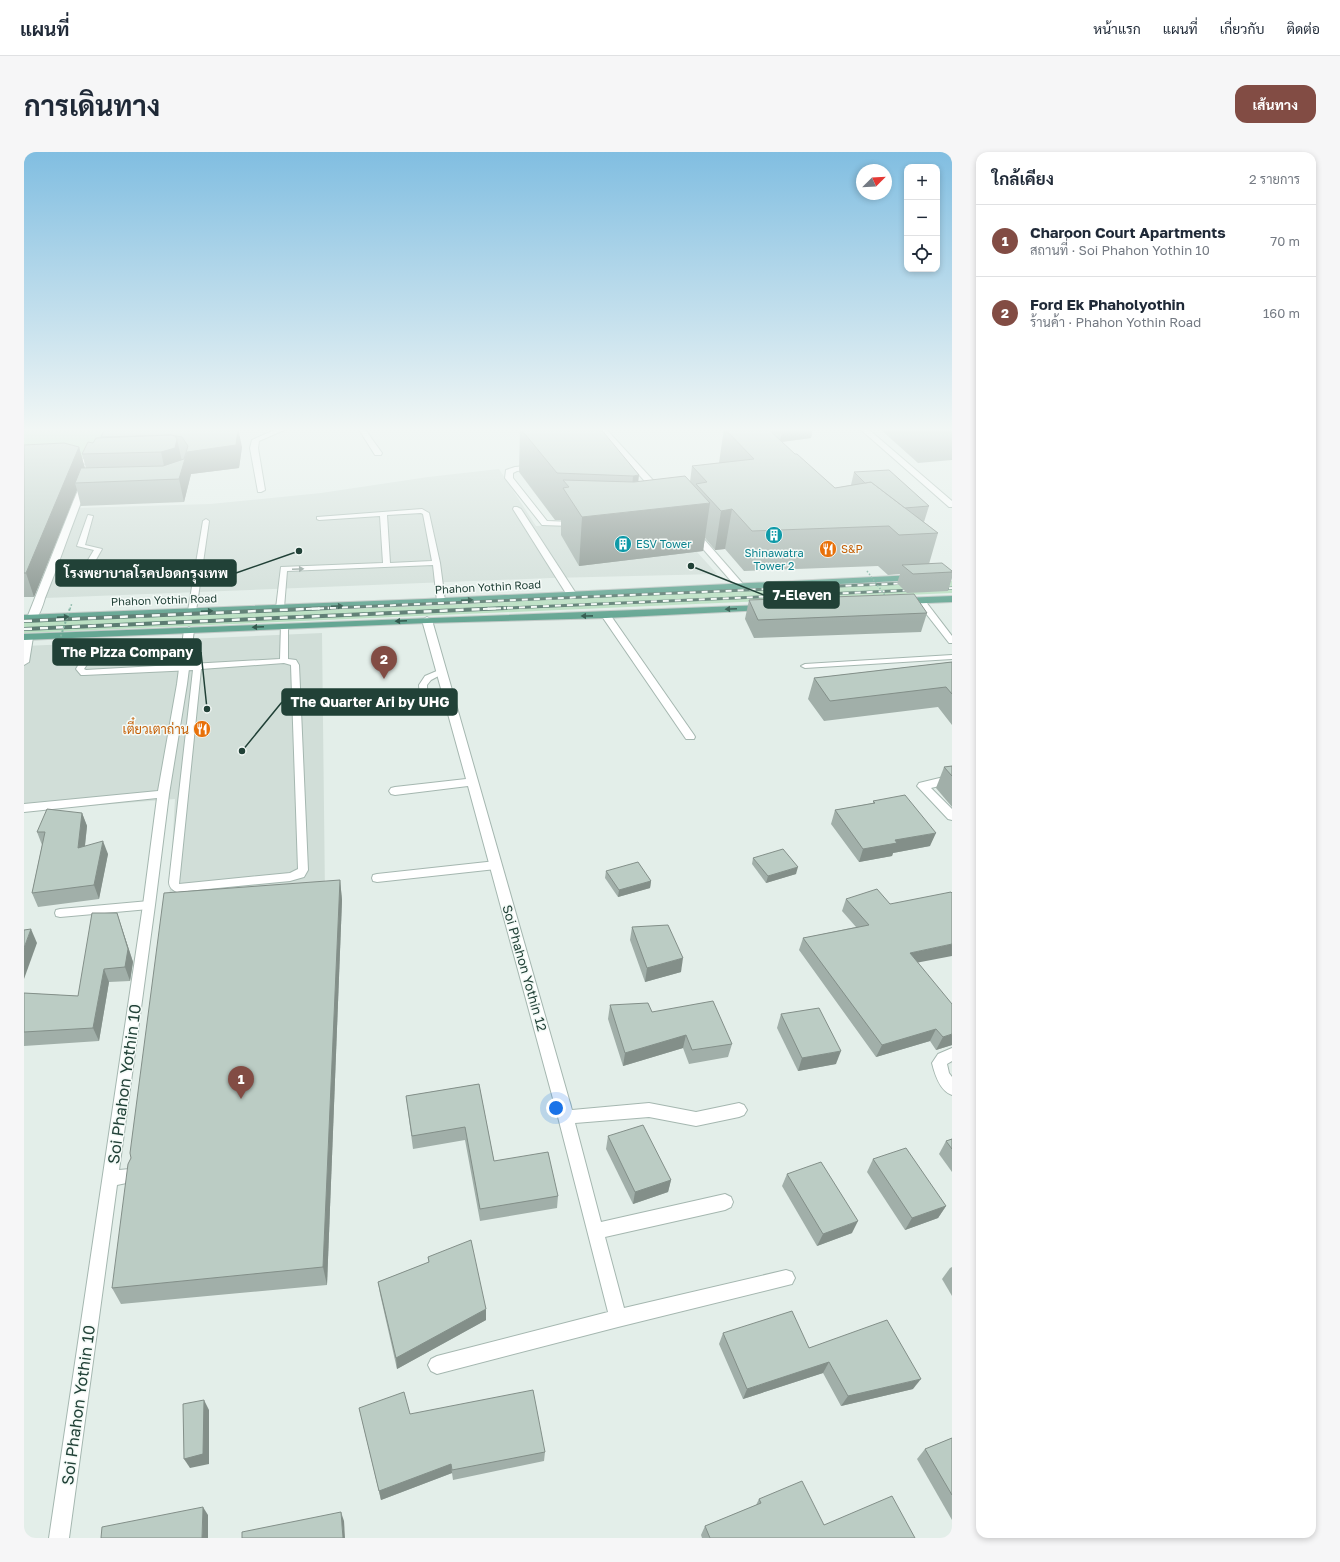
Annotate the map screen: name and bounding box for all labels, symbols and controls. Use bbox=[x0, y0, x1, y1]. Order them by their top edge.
text: แผนที่ bbox=[20, 17, 69, 40]
text: หน้าแรก bbox=[1093, 20, 1141, 37]
text: แผนที่ bbox=[1163, 20, 1198, 37]
text: เกี่ยวกับ bbox=[1220, 20, 1264, 37]
text: ติดต่อ bbox=[1286, 20, 1320, 37]
button: เส้นทาง bbox=[1235, 85, 1316, 123]
text: การเดินทาง bbox=[24, 89, 160, 122]
north arrow bbox=[856, 164, 892, 200]
map controls bbox=[904, 164, 940, 272]
button: + bbox=[904, 164, 940, 200]
text: ใกล้เคียง bbox=[992, 168, 1054, 189]
text: 2 รายการ bbox=[1249, 171, 1300, 187]
button: − bbox=[904, 200, 940, 236]
text: Charoon Court Apartments bbox=[1030, 223, 1226, 241]
text: 1 bbox=[1002, 233, 1008, 249]
text: 70 m bbox=[1270, 233, 1300, 249]
button: locate bbox=[904, 236, 940, 272]
text: สถานที่ · Soi Phahon Yothin 10 bbox=[1030, 242, 1210, 258]
text: Ford Ek Phaholyothin bbox=[1030, 295, 1185, 313]
text: 2 bbox=[1001, 305, 1009, 321]
text: 160 m bbox=[1263, 305, 1300, 321]
text: ร้านค้า · Phahon Yothin Road bbox=[1030, 314, 1201, 330]
building icon: Shinawatra Tower 2 bbox=[764, 525, 784, 545]
building icon: ESV Tower bbox=[613, 534, 633, 554]
place label: ESV Tower bbox=[636, 537, 692, 550]
restaurant icon: S&P bbox=[818, 539, 838, 559]
place label: S&P bbox=[841, 542, 863, 555]
place label: Shinawatra Tower 2 bbox=[744, 546, 804, 572]
callout: โรงพยาบาลโรคปอดกรุงเทพ bbox=[56, 560, 236, 586]
text: โรงพยาบาลโรคปอดกรุงเทพ bbox=[63, 564, 228, 584]
one-way arrow bbox=[292, 565, 304, 572]
street label: Phahon Yothin Road bbox=[435, 577, 541, 596]
callout: 7-Eleven bbox=[764, 582, 839, 608]
text: 7-Eleven bbox=[772, 586, 832, 603]
street label: Phahon Yothin Road bbox=[111, 591, 217, 608]
one-way arrow bbox=[461, 597, 474, 603]
one-way arrow bbox=[331, 602, 343, 609]
one-way arrow bbox=[725, 606, 737, 613]
one-way arrow bbox=[201, 607, 213, 614]
one-way arrow bbox=[581, 612, 593, 619]
one-way arrow bbox=[57, 613, 69, 620]
one-way arrow bbox=[395, 617, 407, 624]
one-way arrow bbox=[251, 624, 264, 630]
callout: The Pizza Company bbox=[53, 639, 201, 665]
text: The Pizza Company bbox=[61, 643, 194, 660]
pin: 2 bbox=[371, 646, 397, 679]
callout: The Quarter Ari by UHG bbox=[282, 689, 457, 715]
text: The Quarter Ari by UHG bbox=[290, 693, 450, 710]
place label: เตี๋ยวเตาถ่าน bbox=[123, 717, 189, 737]
restaurant icon: เตี๋ยวเตาถ่าน bbox=[192, 719, 212, 739]
street label: Soi Phahon Yothin 12 bbox=[499, 903, 551, 1033]
street label: Soi Phahon Yothin 10 bbox=[103, 1003, 145, 1165]
pin: 1 bbox=[228, 1066, 254, 1099]
your location bbox=[546, 1098, 566, 1118]
street label: Soi Phahon Yothin 10 bbox=[57, 1324, 99, 1486]

